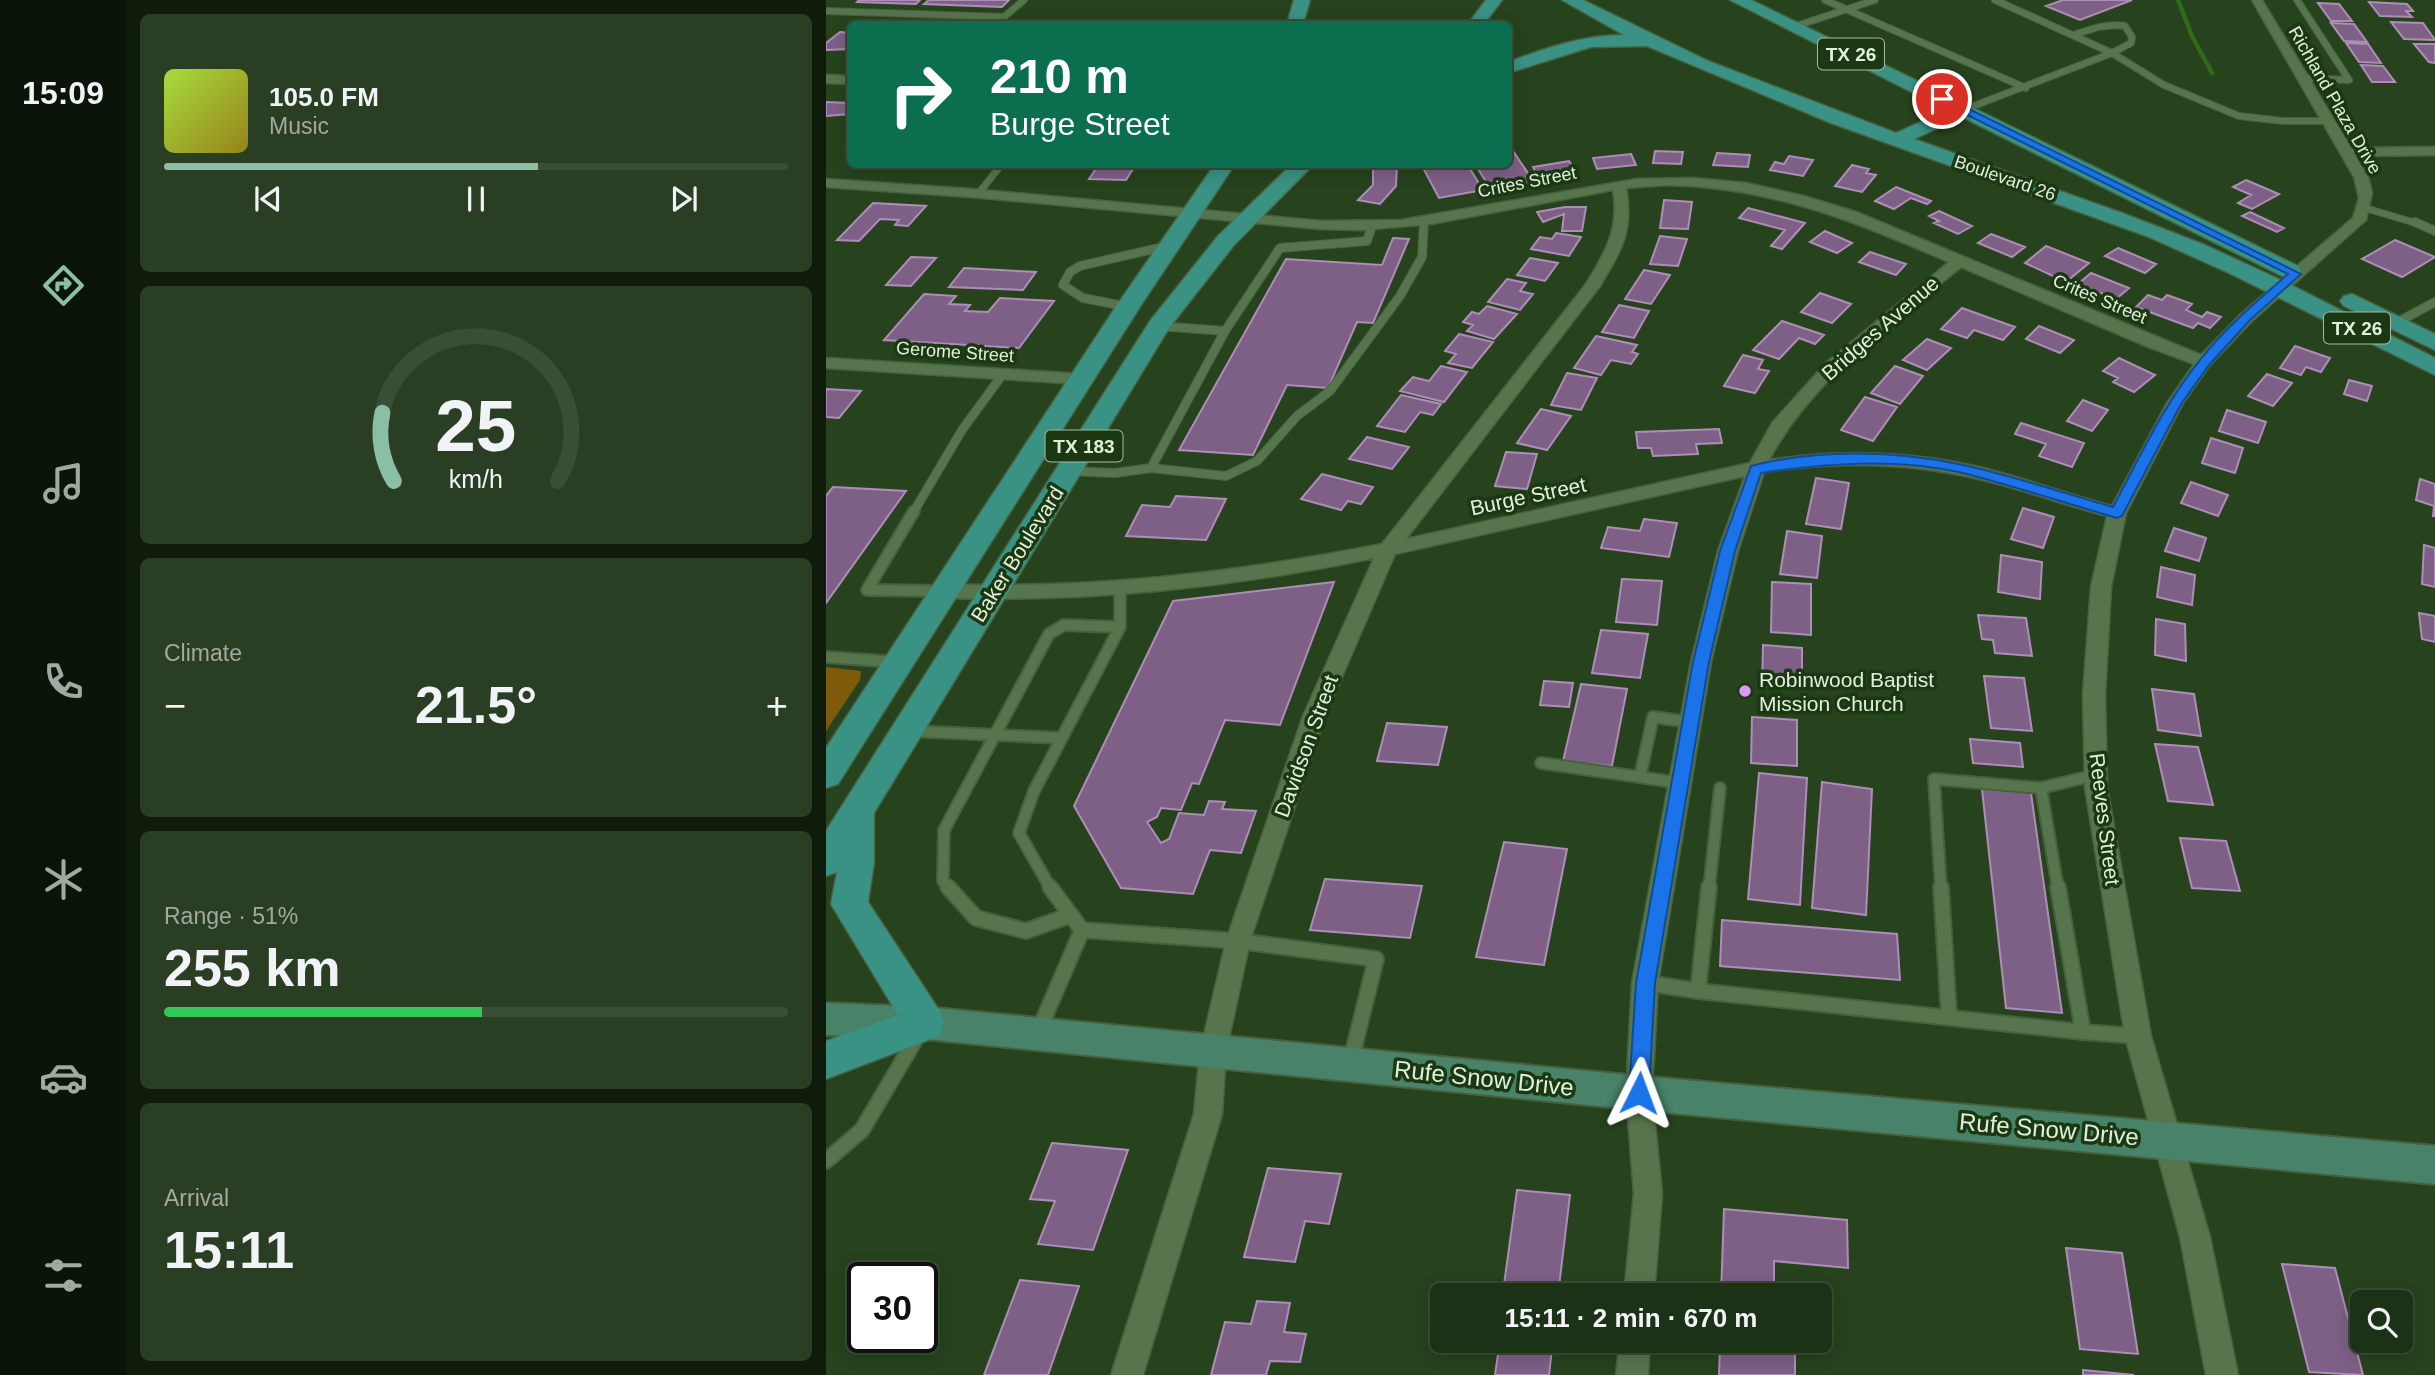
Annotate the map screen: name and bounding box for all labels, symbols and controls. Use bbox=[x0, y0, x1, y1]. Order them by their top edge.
street label: Richland Plaza Drive bbox=[2285, 23, 2385, 177]
road number: TX 26 bbox=[1818, 38, 1884, 70]
icon: right bbox=[875, 49, 966, 140]
text: 210 m bbox=[990, 49, 1129, 103]
pin bbox=[1912, 69, 1972, 129]
text: 15:09 bbox=[22, 75, 104, 111]
icon: arrive bbox=[1923, 80, 1961, 118]
text: 105.0 FM bbox=[269, 82, 379, 112]
text: Burge Street bbox=[990, 106, 1170, 142]
text: Music bbox=[269, 113, 329, 139]
street label: Boulevard 26 bbox=[1952, 151, 2058, 205]
street label: Crites Street bbox=[1476, 163, 1578, 201]
icon: previous bbox=[249, 180, 287, 218]
icon: pause bbox=[457, 180, 495, 218]
icon: next bbox=[665, 180, 703, 218]
icon: directions bbox=[39, 261, 88, 310]
street label: Crites Street bbox=[2050, 270, 2150, 328]
street label: Bridges Avenue bbox=[1817, 271, 1943, 385]
road number: TX 26 bbox=[2324, 312, 2390, 344]
street label: Gerome Street bbox=[895, 338, 1015, 366]
text: 25 bbox=[436, 386, 516, 467]
road number: TX 183 bbox=[1045, 430, 1122, 462]
icon: music bbox=[39, 459, 88, 508]
text: km/h bbox=[449, 465, 503, 493]
street label: Burge Street bbox=[1468, 472, 1588, 520]
street label: Baker Boulevard bbox=[966, 482, 1068, 626]
text: Climate bbox=[164, 640, 242, 666]
icon: phone bbox=[39, 657, 88, 706]
place label: Robinwood Baptist Mission Church bbox=[1759, 668, 1934, 715]
street label: Davidson Street bbox=[1270, 672, 1342, 820]
text: 21.5° bbox=[415, 676, 537, 734]
marker: Robinwood Baptist Mission Church bbox=[1737, 683, 1753, 699]
text: − bbox=[164, 685, 186, 727]
text: + bbox=[766, 685, 788, 727]
street label: Reeves Street bbox=[2085, 752, 2125, 887]
icon: climate bbox=[39, 855, 88, 904]
text: Range · 51% bbox=[164, 903, 298, 929]
text: 255 km bbox=[164, 939, 340, 997]
icon: car bbox=[39, 1053, 88, 1102]
street label: Rufe Snow Drive bbox=[1393, 1055, 1575, 1101]
position arrow bbox=[1602, 1056, 1676, 1130]
street label: Rufe Snow Drive bbox=[1958, 1108, 2140, 1150]
text: Arrival bbox=[164, 1185, 229, 1211]
text: 15:11 bbox=[164, 1221, 294, 1279]
icon: filters bbox=[39, 1251, 88, 1300]
speed limit sign: 30 bbox=[847, 1262, 938, 1353]
map controls bbox=[2350, 1290, 2413, 1353]
button: search bbox=[2350, 1290, 2413, 1353]
text: 15:11 · 2 min · 670 m bbox=[1505, 1303, 1757, 1333]

